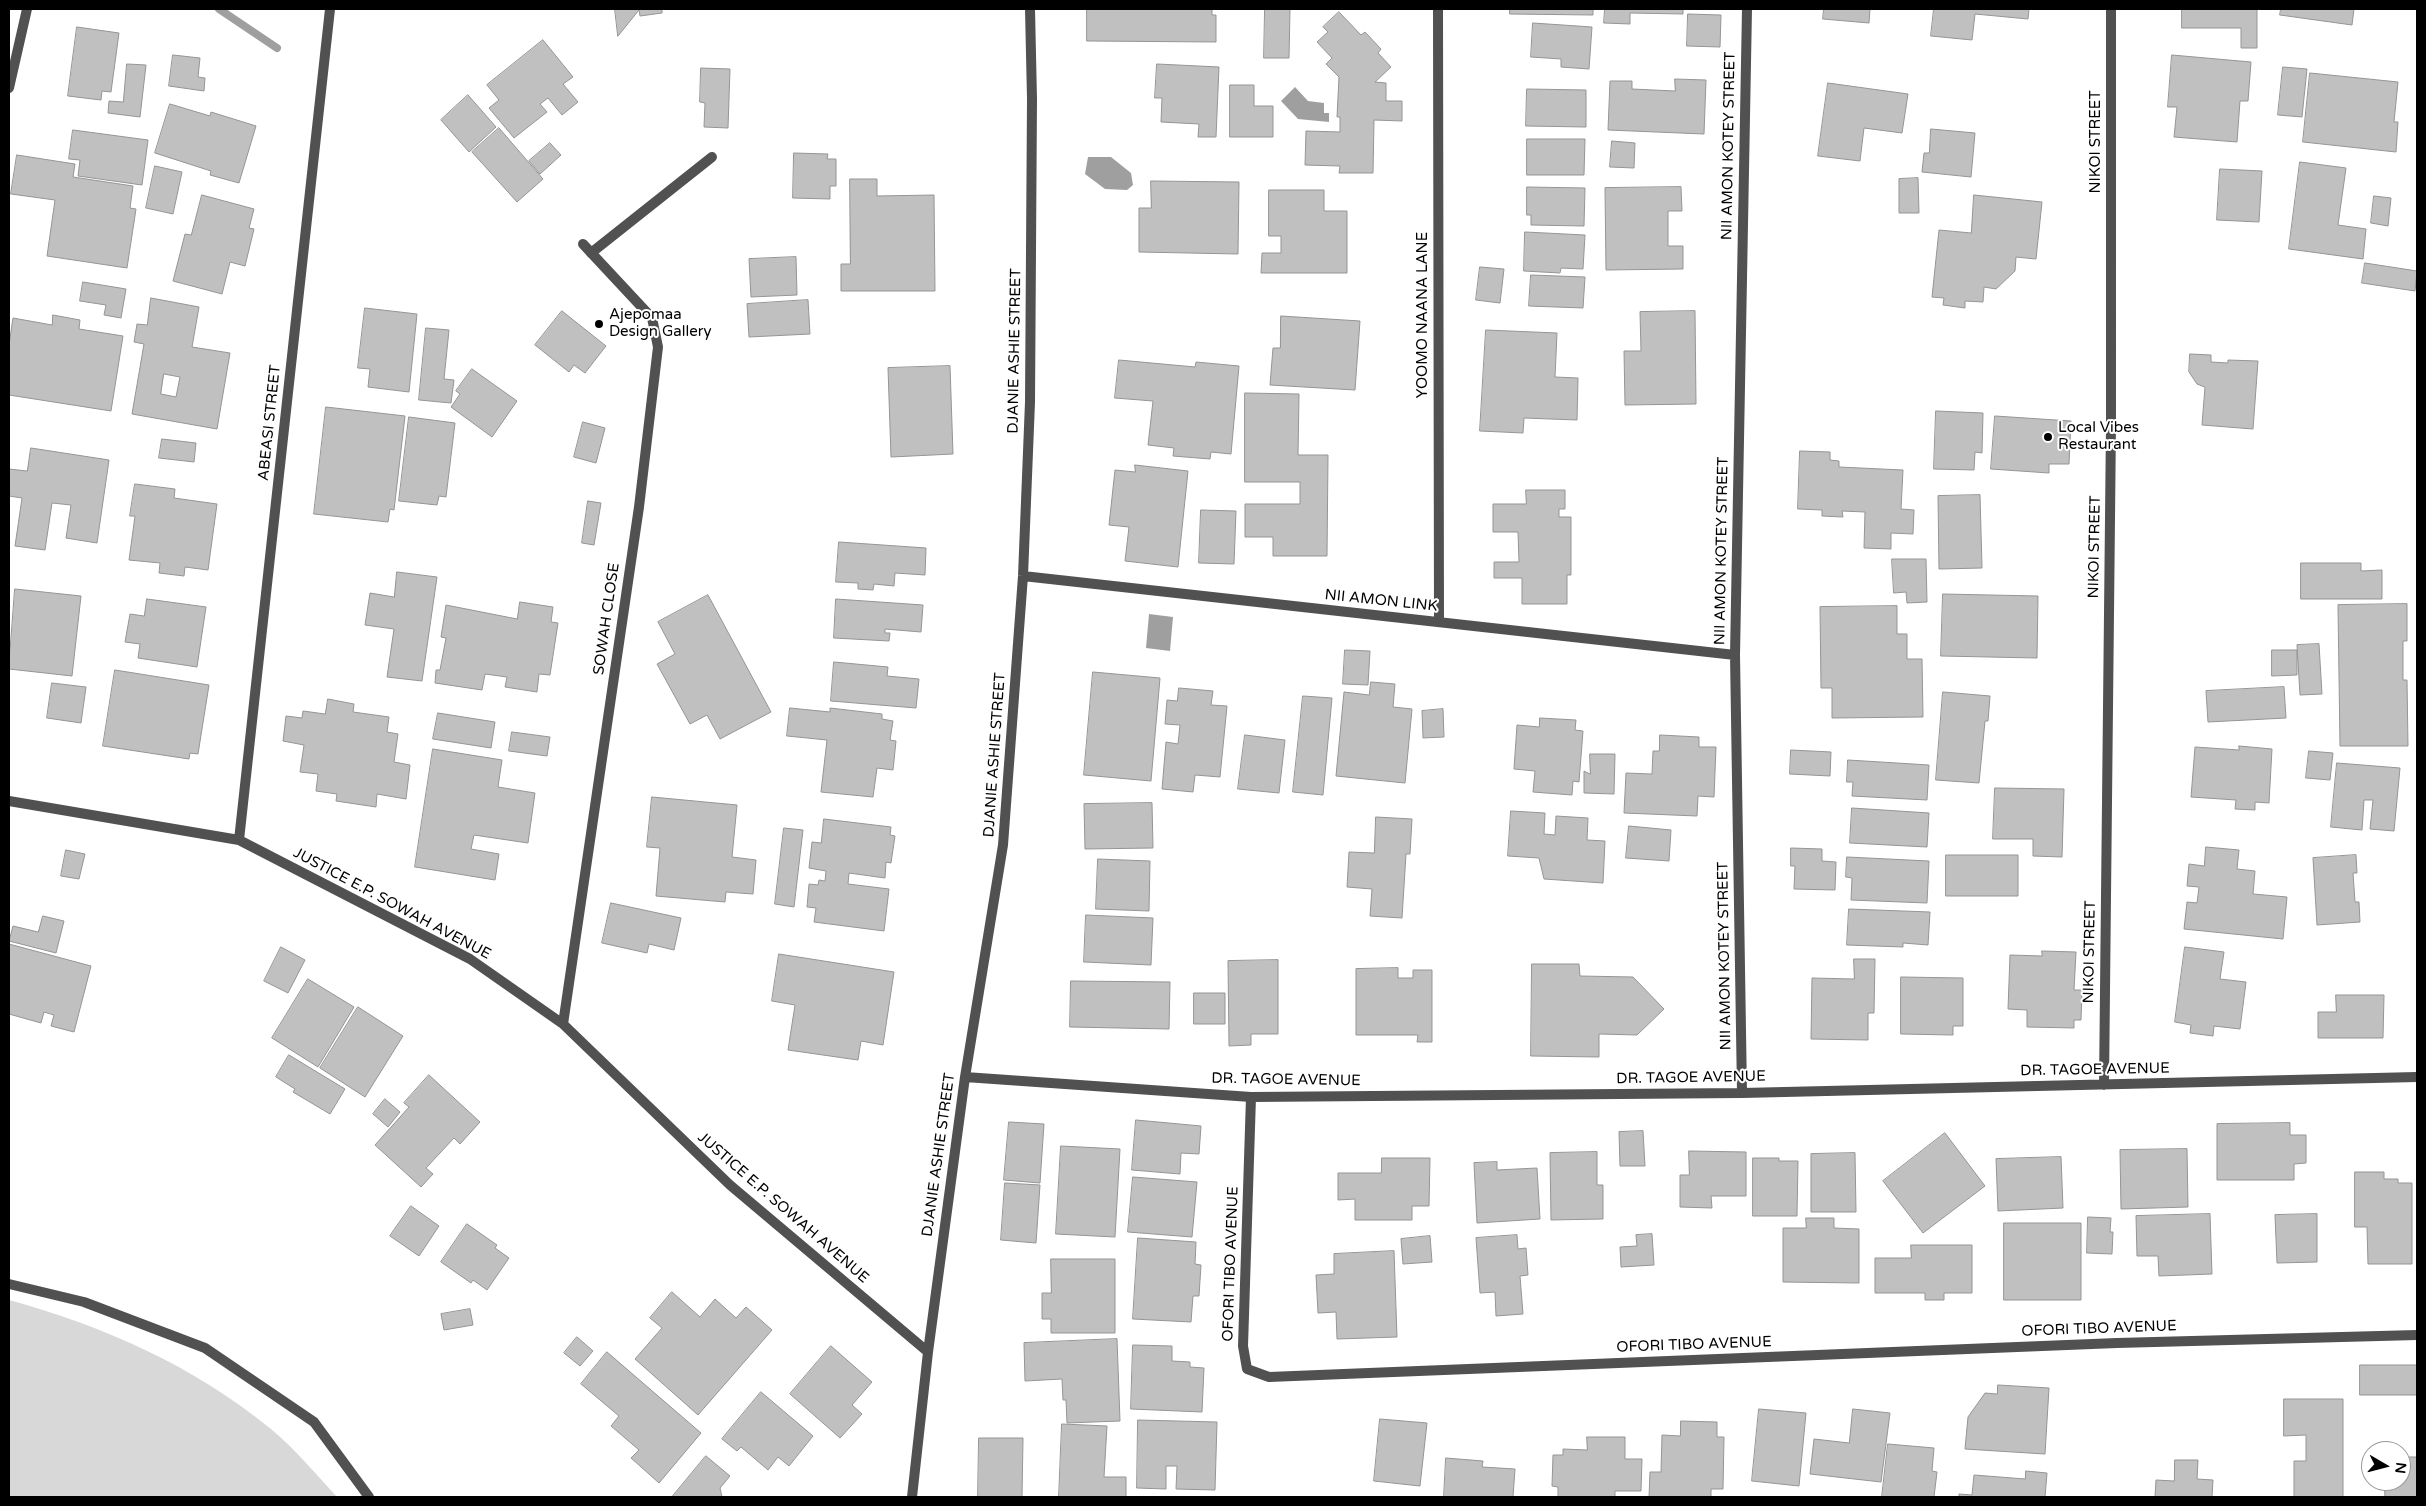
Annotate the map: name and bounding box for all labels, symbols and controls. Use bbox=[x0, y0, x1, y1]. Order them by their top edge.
street label: NII AMON KOTEY STREET bbox=[1718, 52, 1740, 240]
street label: NIKOI STREET bbox=[2087, 90, 2105, 194]
street label: YOOMO NAANA LANE bbox=[1414, 232, 1432, 398]
street label: DJANIE ASHIE STREET bbox=[1005, 268, 1025, 434]
place label: Ajepomaa Design Gallery bbox=[609, 306, 711, 341]
marker: Ajepomaa Design Gallery bbox=[593, 318, 605, 330]
street label: ABEASI STREET bbox=[255, 364, 285, 482]
place label: Local Vibes Restaurant bbox=[2058, 419, 2139, 454]
marker: Local Vibes Restaurant bbox=[2042, 431, 2054, 443]
street label: NII AMON KOTEY STREET bbox=[1711, 457, 1733, 645]
street label: NIKOI STREET bbox=[2085, 495, 2105, 599]
street label: SOWAH CLOSE bbox=[590, 562, 624, 676]
street label: NII AMON LINK bbox=[1324, 586, 1438, 616]
street label: DJANIE ASHIE STREET bbox=[980, 672, 1010, 838]
street label: JUSTICE E.P. SOWAH AVENUE bbox=[290, 844, 494, 964]
street label: NII AMON KOTEY STREET bbox=[1714, 862, 1736, 1050]
street label: NIKOI STREET bbox=[2080, 900, 2100, 1004]
street label: DR. TAGOE AVENUE bbox=[2020, 1060, 2170, 1080]
street label: DR. TAGOE AVENUE bbox=[1616, 1068, 1766, 1088]
street label: DR. TAGOE AVENUE bbox=[1211, 1070, 1361, 1090]
street label: DJANIE ASHIE STREET bbox=[919, 1072, 959, 1238]
street label: JUSTICE E.P. SOWAH AVENUE bbox=[694, 1129, 872, 1287]
street label: OFORI TIBO AVENUE bbox=[1219, 1186, 1243, 1342]
street label: OFORI TIBO AVENUE bbox=[2021, 1317, 2177, 1341]
street label: OFORI TIBO AVENUE bbox=[1616, 1333, 1772, 1357]
north arrow bbox=[2361, 1441, 2411, 1491]
text: N bbox=[2391, 1461, 2410, 1475]

